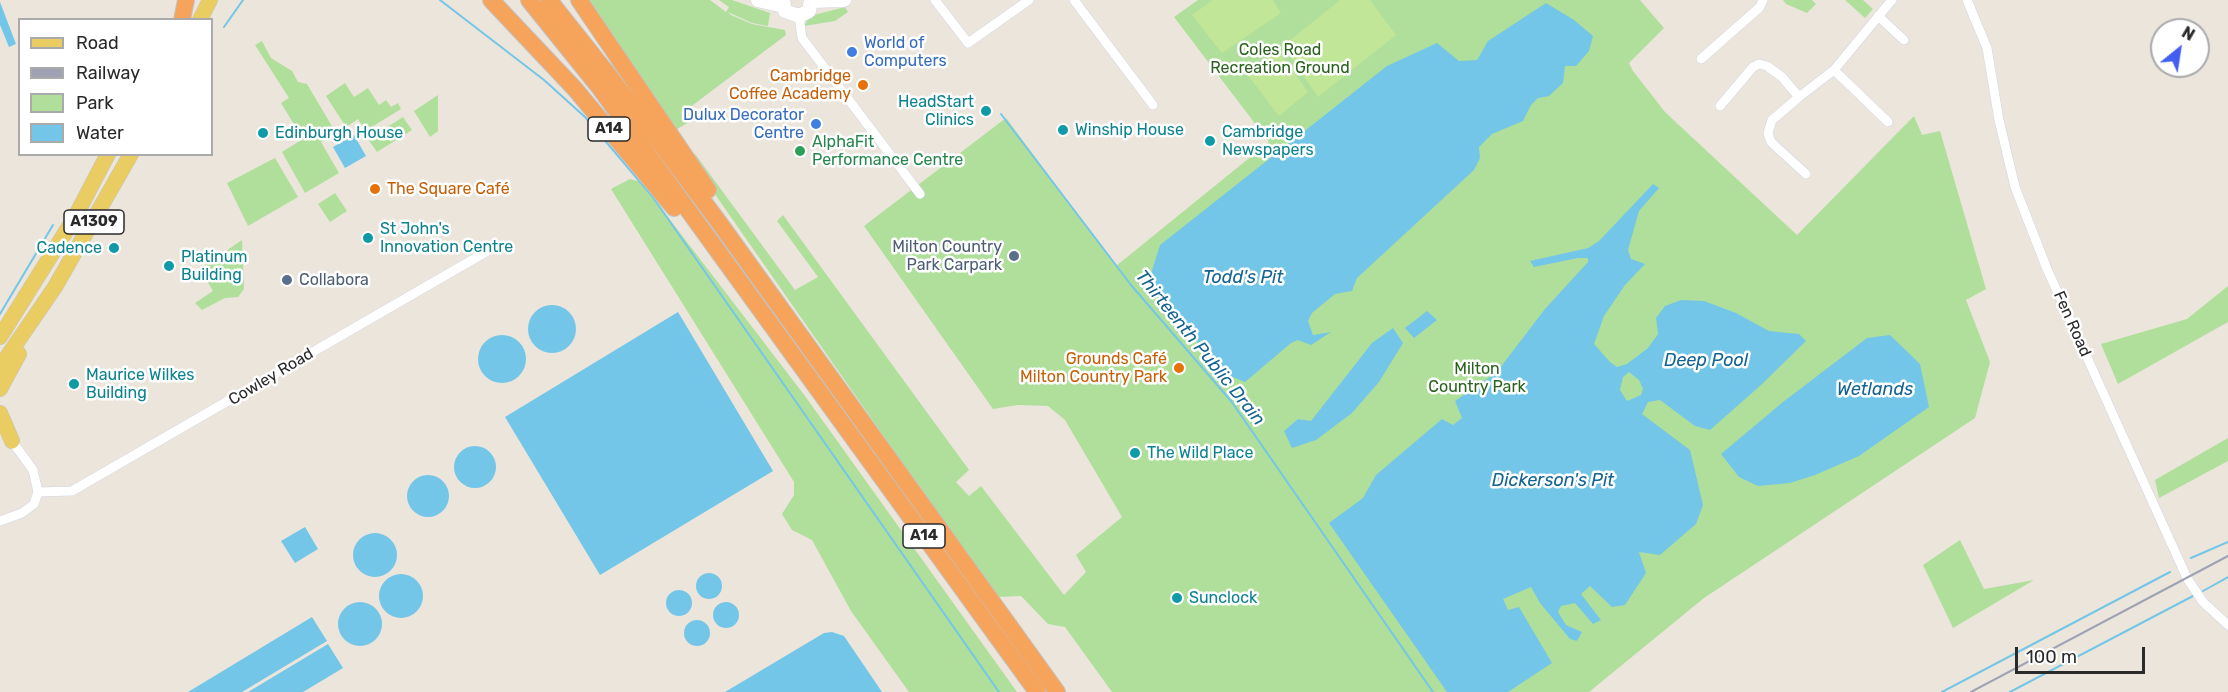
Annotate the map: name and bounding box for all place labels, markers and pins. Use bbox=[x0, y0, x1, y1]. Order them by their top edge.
place label: World of Computers bbox=[864, 33, 947, 71]
marker: World of Computers bbox=[845, 45, 859, 59]
place label: Cambridge Coffee Academy bbox=[729, 66, 851, 104]
marker: Cambridge Coffee Academy bbox=[856, 78, 870, 92]
place label: HeadStart Clinics bbox=[898, 92, 974, 130]
marker: HeadStart Clinics bbox=[979, 104, 993, 118]
place label: Dulux Decorator Centre bbox=[683, 105, 804, 143]
marker: Dulux Decorator Centre bbox=[809, 117, 823, 131]
place label: Winship House bbox=[1075, 120, 1184, 140]
place label: Cambridge Newspapers bbox=[1222, 122, 1314, 160]
place label: Edinburgh House bbox=[275, 123, 403, 143]
marker: Winship House bbox=[1056, 123, 1070, 137]
marker: Edinburgh House bbox=[256, 126, 270, 140]
place label: AlphaFit Performance Centre bbox=[812, 132, 963, 170]
marker: Cambridge Newspapers bbox=[1203, 134, 1217, 148]
marker: AlphaFit Performance Centre bbox=[793, 144, 807, 158]
place label: The Square Café bbox=[387, 179, 510, 199]
marker: The Square Café bbox=[368, 182, 382, 196]
place label: St John's Innovation Centre bbox=[380, 219, 513, 257]
marker: St John's Innovation Centre bbox=[361, 231, 375, 245]
place label: Milton Country Park Carpark bbox=[892, 237, 1002, 275]
place label: Cadence bbox=[37, 238, 102, 258]
marker: Cadence bbox=[107, 241, 121, 255]
place label: Platinum Building bbox=[181, 247, 248, 285]
marker: Milton Country Park Carpark bbox=[1007, 249, 1021, 263]
marker: Platinum Building bbox=[162, 259, 176, 273]
place label: Collabora bbox=[299, 270, 369, 290]
marker: Collabora bbox=[280, 273, 294, 287]
place label: Grounds Café Milton Country Park bbox=[1020, 349, 1167, 387]
marker: Grounds Café Milton Country Park bbox=[1172, 361, 1186, 375]
place label: Maurice Wilkes Building bbox=[86, 365, 194, 403]
marker: Maurice Wilkes Building bbox=[67, 377, 81, 391]
place label: The Wild Place bbox=[1147, 443, 1253, 463]
marker: The Wild Place bbox=[1128, 446, 1142, 460]
place label: Sunclock bbox=[1189, 588, 1257, 608]
marker: Sunclock bbox=[1170, 591, 1184, 605]

